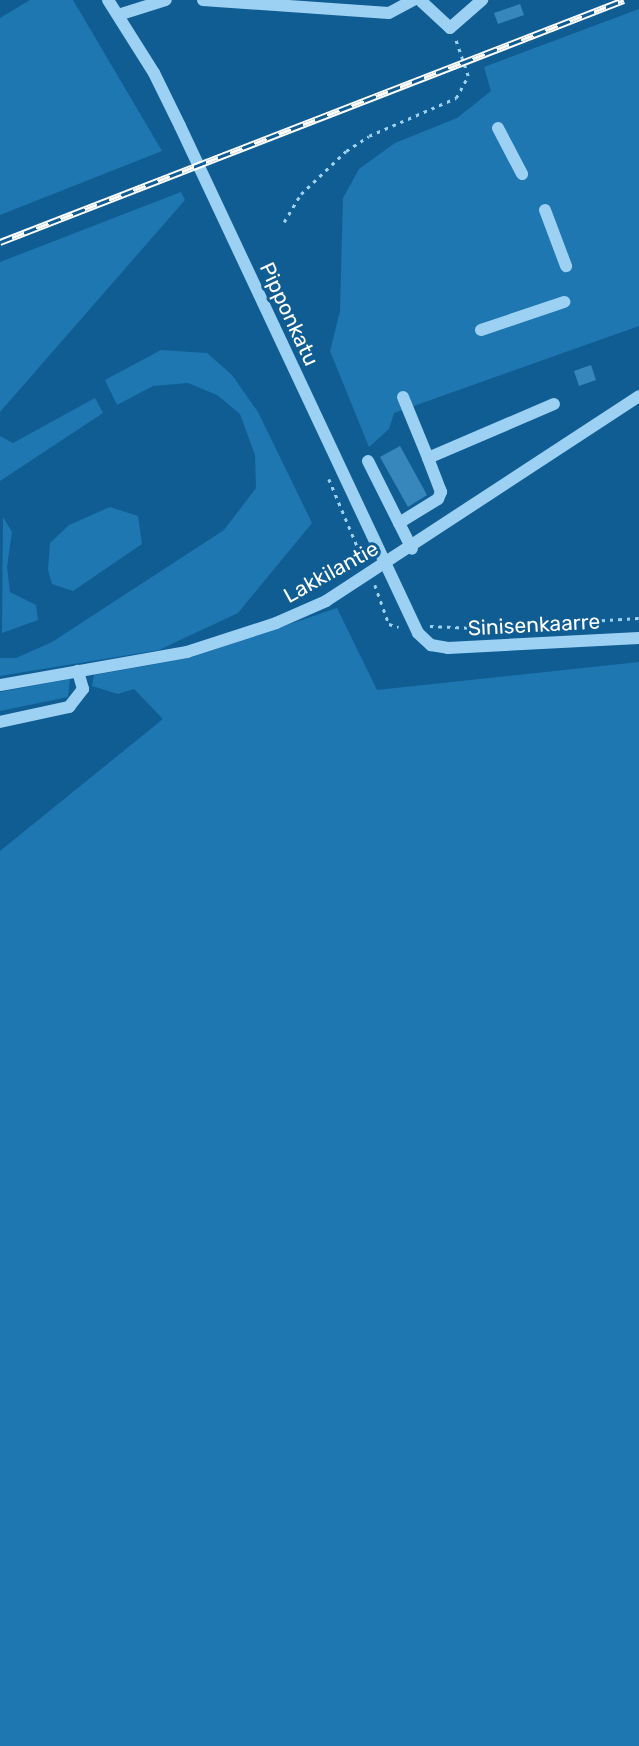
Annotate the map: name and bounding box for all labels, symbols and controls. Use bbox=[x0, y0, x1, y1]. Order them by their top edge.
street label: Pipponkatu bbox=[254, 258, 324, 370]
street label: Lakkilantie bbox=[279, 536, 383, 608]
street label: Sinisenkaarre bbox=[467, 609, 601, 641]

